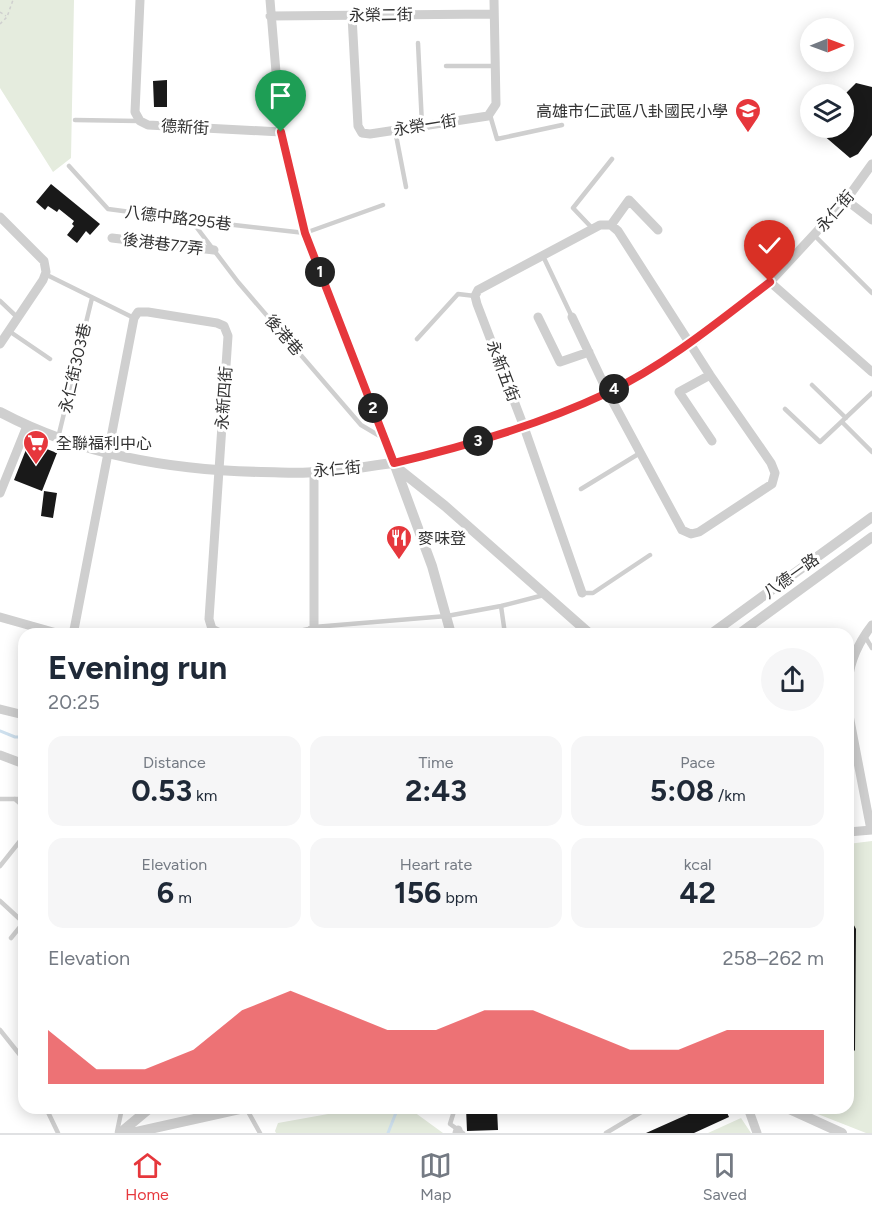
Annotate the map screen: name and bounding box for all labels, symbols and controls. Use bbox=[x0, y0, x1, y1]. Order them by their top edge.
street label: 永榮二街 bbox=[349, 5, 413, 25]
north arrow bbox=[800, 18, 854, 72]
map controls bbox=[800, 18, 854, 138]
pin bbox=[255, 70, 306, 132]
icon: arrive bbox=[264, 79, 297, 112]
button: layers bbox=[800, 84, 854, 138]
school or university icon: 高雄市仁武區八卦國民小學 bbox=[733, 96, 763, 134]
place label: 高雄市仁武區八卦國民小學 bbox=[536, 102, 728, 121]
street label: 永榮一街 bbox=[392, 111, 458, 139]
street label: 德新街 bbox=[161, 116, 209, 138]
street label: 永仁街 bbox=[812, 187, 858, 235]
street label: 八德中路295巷 bbox=[124, 202, 232, 234]
pin bbox=[744, 220, 795, 282]
icon: check bbox=[753, 229, 786, 262]
street label: 後港巷77弄 bbox=[122, 230, 204, 258]
pin: 1 bbox=[305, 257, 335, 287]
text: 1 bbox=[317, 262, 323, 281]
street label: 後港巷 bbox=[261, 311, 307, 359]
street label: 永仁街303巷 bbox=[55, 321, 95, 415]
street label: 永新五街 bbox=[483, 338, 523, 404]
street label: 永新四街 bbox=[212, 365, 236, 431]
pin: 4 bbox=[599, 374, 629, 404]
text: 4 bbox=[609, 379, 619, 398]
pin: 2 bbox=[358, 393, 388, 423]
text: 2 bbox=[368, 398, 378, 417]
pin: 3 bbox=[463, 426, 493, 456]
supermarket icon: 全聯福利中心 bbox=[21, 428, 51, 466]
text: 3 bbox=[474, 431, 482, 450]
place label: 全聯福利中心 bbox=[56, 434, 152, 453]
street label: 永仁街 bbox=[312, 457, 362, 481]
restaurant icon: 麥味登 bbox=[384, 523, 414, 561]
place label: 麥味登 bbox=[418, 529, 466, 548]
street label: 八德一路 bbox=[760, 550, 822, 602]
text: Evening run bbox=[48, 648, 227, 687]
button: share bbox=[761, 648, 824, 711]
text: 20:25 bbox=[48, 690, 100, 714]
text: Distance bbox=[143, 753, 206, 772]
text: Time bbox=[419, 753, 453, 772]
text: Pace bbox=[680, 753, 715, 772]
text: 0.53 bbox=[131, 772, 192, 809]
text: 2:43 bbox=[405, 772, 467, 809]
text: 5:08 bbox=[650, 772, 714, 809]
text: km bbox=[192, 786, 217, 805]
text: /km bbox=[714, 786, 746, 805]
text: Elevation bbox=[141, 855, 207, 874]
text: Heart rate bbox=[400, 855, 472, 874]
text: kcal bbox=[684, 855, 712, 874]
text: 6 bbox=[157, 874, 174, 911]
text: 156 bbox=[394, 874, 442, 911]
text: 42 bbox=[679, 874, 716, 911]
text: m bbox=[174, 888, 192, 907]
text: bpm bbox=[442, 888, 478, 907]
text: Elevation bbox=[48, 946, 130, 970]
text: 258–262 m bbox=[722, 946, 824, 970]
tab: Home bbox=[125, 1149, 169, 1204]
tab: Map bbox=[419, 1149, 452, 1204]
tab: Saved bbox=[703, 1149, 747, 1204]

